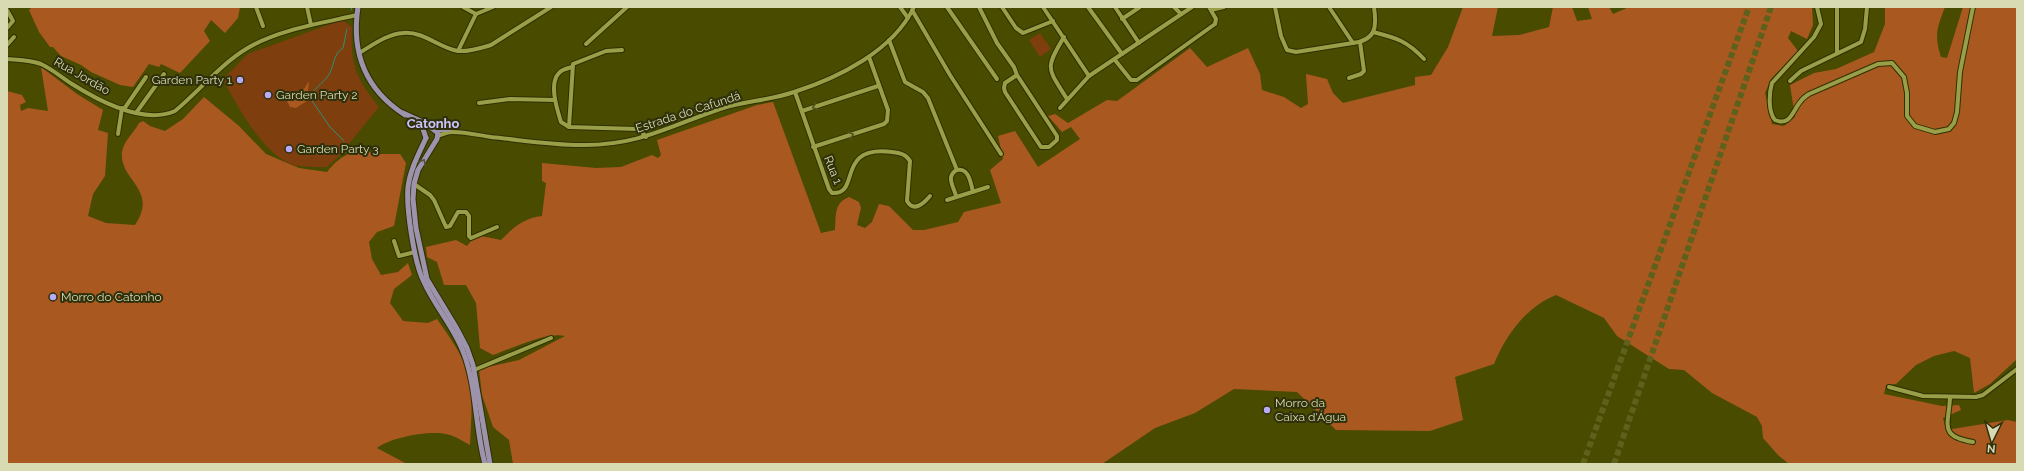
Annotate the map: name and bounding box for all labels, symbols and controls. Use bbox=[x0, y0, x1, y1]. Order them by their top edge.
street label: Rua Jordão bbox=[52, 54, 112, 98]
place label: Garden Party 1 bbox=[152, 73, 232, 87]
marker: Garden Party 1 bbox=[235, 75, 245, 85]
place label: Garden Party 2 bbox=[276, 88, 357, 102]
street label: Estrada do Cafundá bbox=[634, 88, 742, 136]
marker: Garden Party 2 bbox=[263, 90, 273, 100]
one-way arrow bbox=[811, 102, 818, 111]
district label: Catonho bbox=[407, 116, 459, 131]
one-way arrow bbox=[847, 131, 854, 139]
place label: Garden Party 3 bbox=[297, 142, 379, 156]
marker: Garden Party 3 bbox=[284, 144, 294, 154]
street label: Rua 1 bbox=[821, 154, 845, 186]
one-way arrow bbox=[418, 159, 426, 166]
place label: Morro do Catonho bbox=[61, 290, 162, 304]
marker: Morro do Catonho bbox=[48, 292, 58, 302]
place label: Morro da Caixa d'Água bbox=[1275, 396, 1346, 424]
marker: Morro da Caixa d'Água bbox=[1262, 405, 1272, 415]
north arrow bbox=[1972, 419, 2012, 459]
text: N bbox=[1986, 442, 1996, 455]

